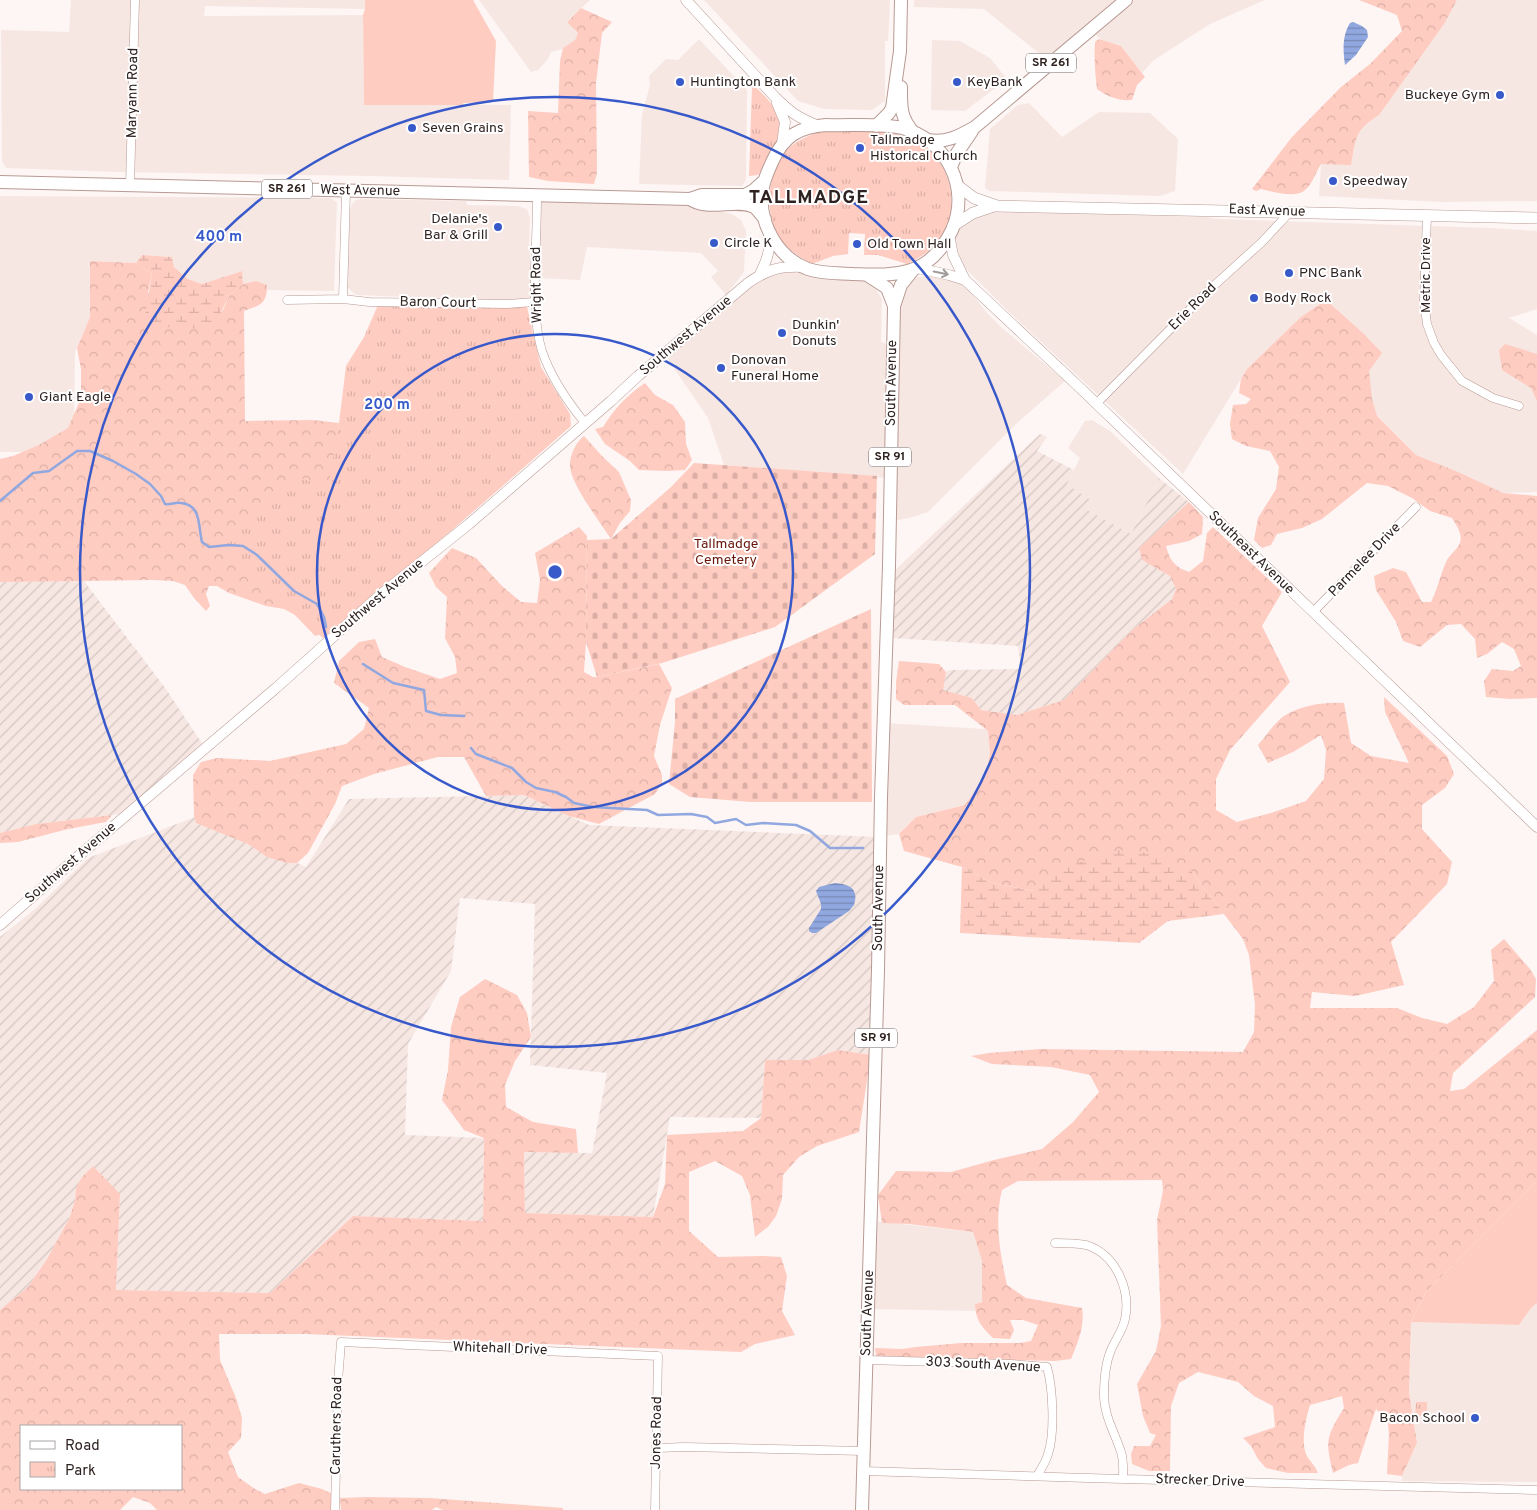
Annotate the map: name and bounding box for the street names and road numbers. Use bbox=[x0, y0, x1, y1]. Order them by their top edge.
street label: Maryann Road bbox=[124, 48, 142, 138]
road number: SR 261 bbox=[1026, 54, 1076, 72]
road number: SR 261 bbox=[262, 180, 312, 198]
street label: West Avenue bbox=[320, 182, 400, 200]
street label: East Avenue bbox=[1228, 201, 1306, 221]
street label: Metric Drive bbox=[1418, 237, 1435, 313]
street label: Wright Road bbox=[528, 247, 546, 323]
street label: Erie Road bbox=[1166, 280, 1220, 334]
street label: Southwest Avenue bbox=[636, 292, 736, 380]
street label: Baron Court bbox=[399, 294, 477, 312]
street label: South Avenue bbox=[883, 340, 901, 426]
road number: SR 91 bbox=[869, 448, 911, 467]
street label: Southeast Avenue bbox=[1204, 508, 1298, 598]
street label: Parmelee Drive bbox=[1325, 519, 1405, 601]
street label: Southwest Avenue bbox=[328, 555, 428, 643]
street label: Southwest Avenue bbox=[22, 819, 120, 907]
street label: South Avenue bbox=[870, 865, 888, 951]
road number: SR 91 bbox=[855, 1028, 897, 1048]
street label: South Avenue bbox=[858, 1270, 878, 1356]
street label: Whitehall Drive bbox=[452, 1339, 548, 1359]
street label: 303 South Avenue bbox=[925, 1353, 1041, 1377]
street label: Caruthers Road bbox=[328, 1377, 346, 1475]
street label: Jones Road bbox=[648, 1396, 666, 1470]
street label: Strecker Drive bbox=[1155, 1471, 1245, 1491]

